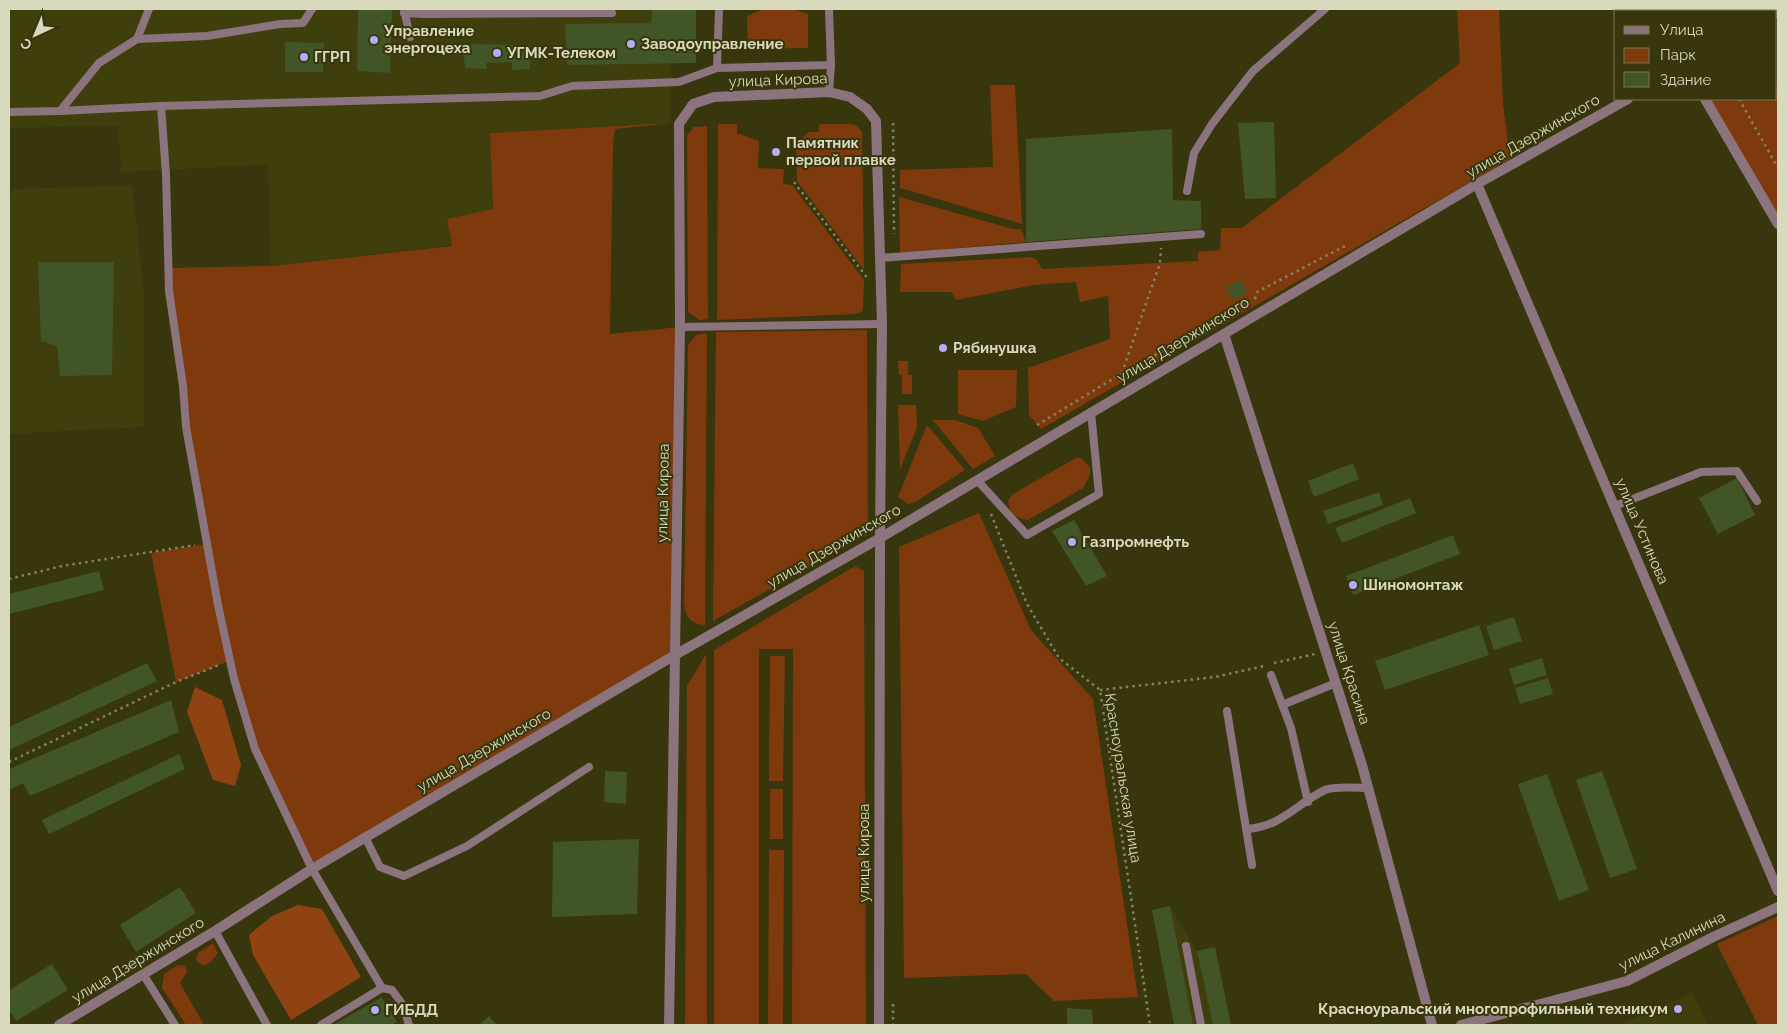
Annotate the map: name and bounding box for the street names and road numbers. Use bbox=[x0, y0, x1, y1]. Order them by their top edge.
street label: улица Кирова bbox=[728, 69, 828, 91]
street label: улица Дзержинского bbox=[1463, 90, 1603, 182]
street label: улица Дзержинского bbox=[1113, 293, 1253, 387]
street label: улица Кирова bbox=[653, 443, 673, 543]
street label: улица Устинова bbox=[1612, 475, 1672, 587]
street label: улица Дзержинского bbox=[764, 500, 904, 592]
street label: улица Красина bbox=[1324, 619, 1374, 727]
street label: Красноуральская улица bbox=[1101, 692, 1145, 864]
street label: улица Дзержинского bbox=[414, 704, 554, 796]
street label: улица Кирова bbox=[855, 803, 873, 903]
street label: улица Калинина bbox=[1616, 907, 1728, 975]
street label: улица Дзержинского bbox=[68, 913, 208, 1007]

